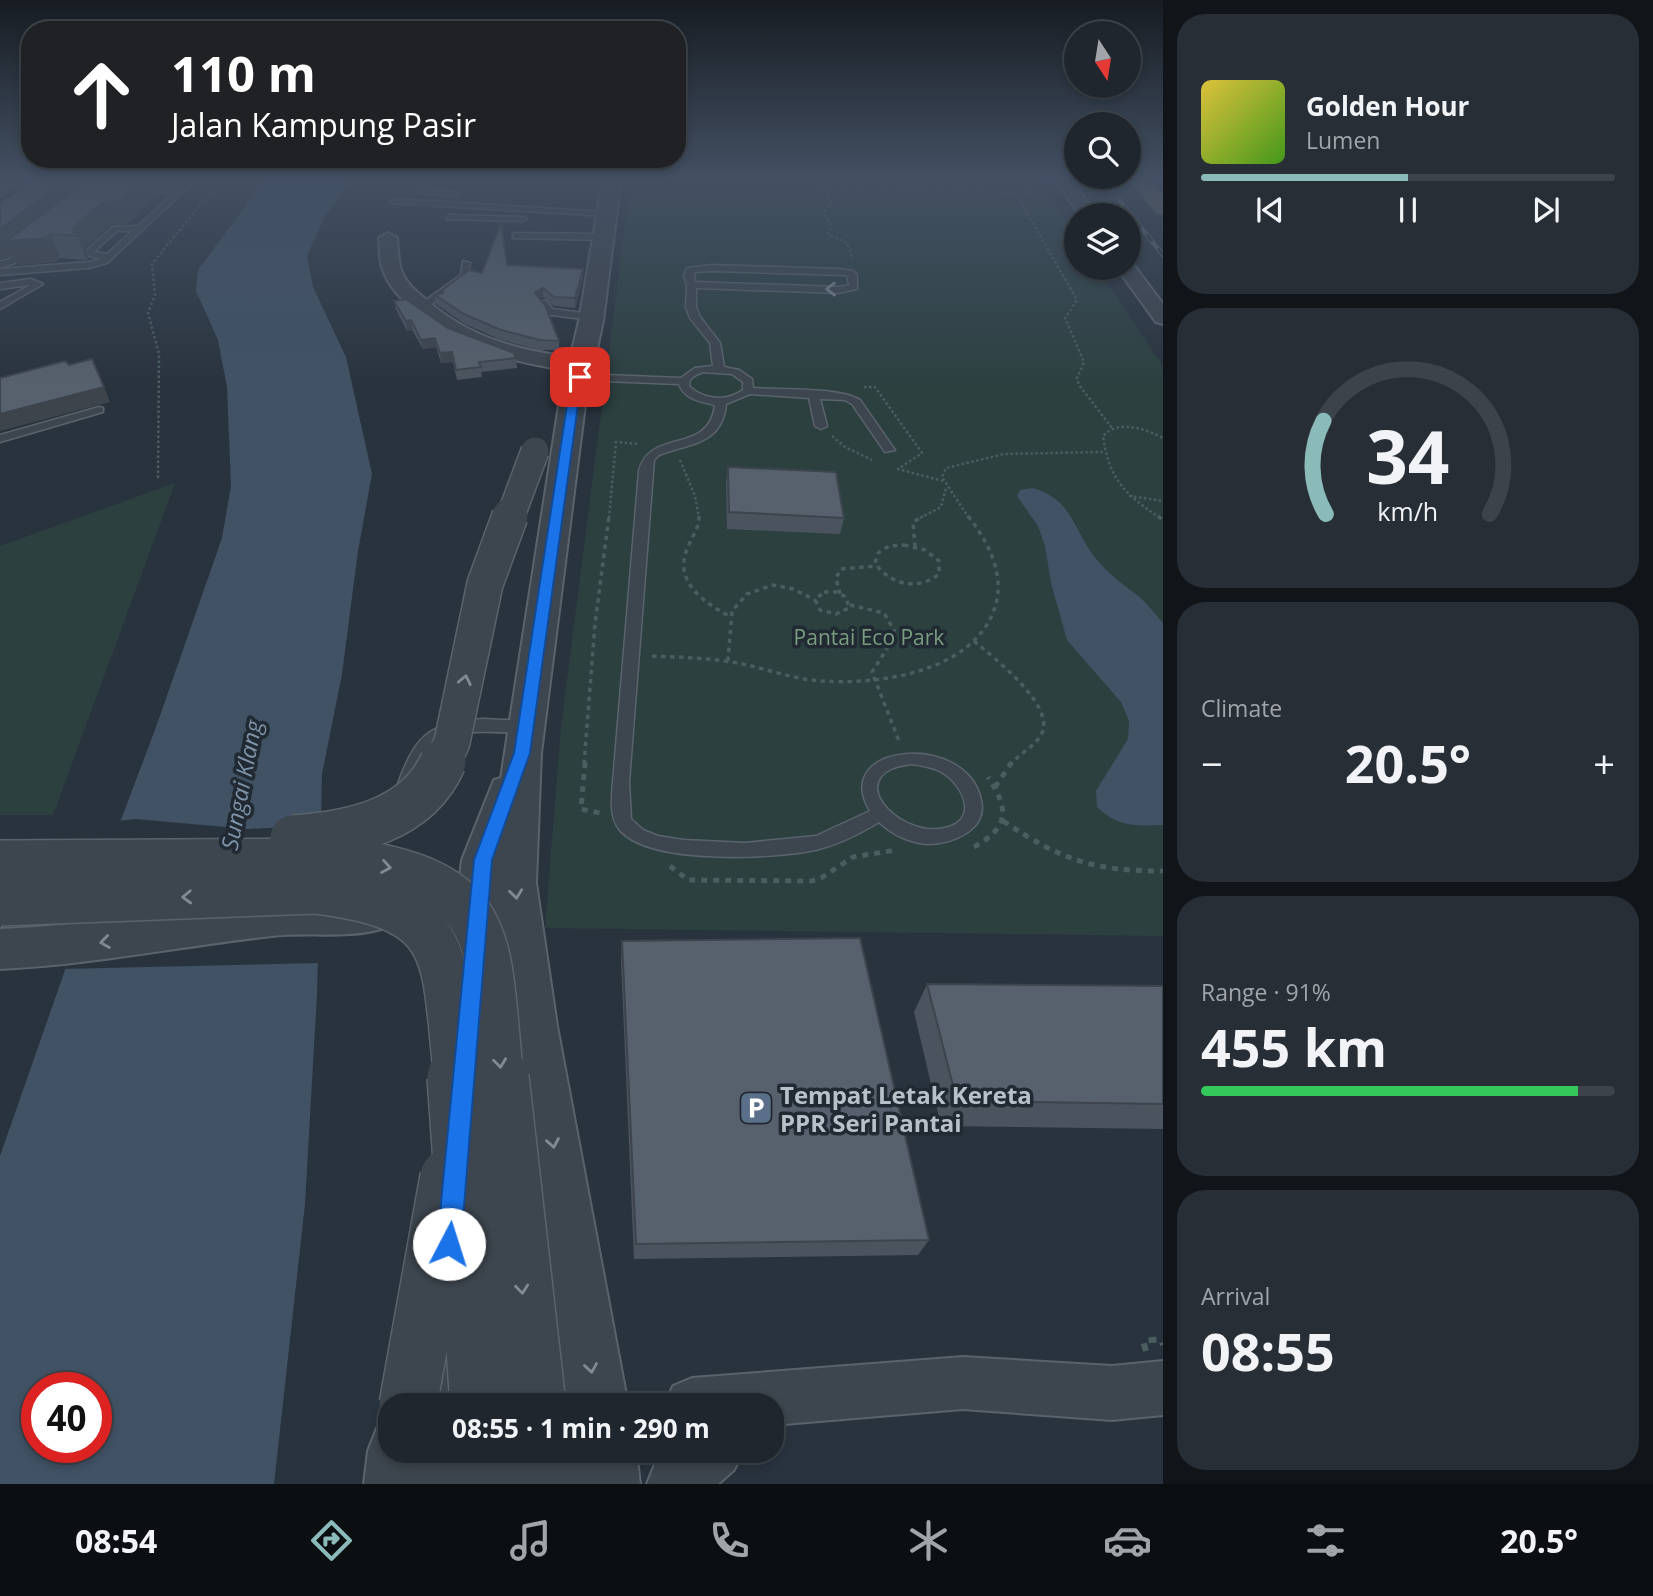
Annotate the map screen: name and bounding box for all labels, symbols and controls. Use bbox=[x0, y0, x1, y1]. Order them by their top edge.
north arrow bbox=[1064, 21, 1141, 98]
map controls bbox=[1064, 21, 1141, 280]
text: 110 m bbox=[171, 40, 316, 106]
icon: ahead bbox=[56, 49, 147, 140]
text: Golden Hour bbox=[1306, 88, 1469, 124]
text: Jalan Kampung Pasir bbox=[171, 103, 476, 146]
button: search bbox=[1064, 112, 1141, 189]
text: Lumen bbox=[1306, 124, 1380, 156]
icon: previous bbox=[1251, 191, 1289, 229]
icon: pause bbox=[1389, 191, 1427, 229]
icon: next bbox=[1527, 191, 1565, 229]
button: layers bbox=[1064, 203, 1141, 280]
one-way arrow bbox=[825, 282, 836, 297]
pin bbox=[550, 347, 610, 407]
icon: arrive bbox=[561, 358, 599, 396]
text: 34 bbox=[1366, 406, 1450, 505]
text: km/h bbox=[1378, 494, 1438, 528]
park label: Pantai Eco Park bbox=[794, 623, 944, 651]
one-way arrow bbox=[457, 674, 472, 686]
text: Climate bbox=[1201, 692, 1282, 724]
water label: Sungai Klang bbox=[213, 716, 269, 853]
text: 20.5° bbox=[1345, 727, 1471, 798]
text: − bbox=[1201, 737, 1223, 789]
text: + bbox=[1593, 737, 1615, 789]
one-way arrow bbox=[380, 859, 392, 874]
one-way arrow bbox=[508, 888, 523, 900]
one-way arrow bbox=[181, 889, 192, 904]
one-way arrow bbox=[99, 935, 111, 950]
text: Range · 91% bbox=[1201, 976, 1331, 1008]
text: 455 km bbox=[1201, 1011, 1387, 1082]
one-way arrow bbox=[492, 1057, 507, 1068]
place label: Tempat Letak Kereta PPR Seri Pantai bbox=[780, 1078, 1032, 1139]
parking icon: Tempat Letak Kereta PPR Seri Pantai bbox=[737, 1089, 775, 1127]
one-way arrow bbox=[545, 1137, 560, 1149]
position arrow bbox=[412, 1207, 486, 1281]
text: Arrival bbox=[1201, 1280, 1270, 1312]
one-way arrow bbox=[515, 1283, 530, 1295]
text: 08:55 bbox=[1201, 1315, 1335, 1386]
one-way arrow bbox=[583, 1362, 598, 1373]
speed limit sign: 40 bbox=[21, 1372, 112, 1463]
text: 08:55 · 1 min · 290 m bbox=[452, 1410, 710, 1446]
icon: directions bbox=[307, 1516, 356, 1565]
icon: music bbox=[506, 1516, 555, 1565]
icon: phone bbox=[705, 1516, 754, 1565]
icon: climate bbox=[904, 1516, 953, 1565]
icon: car bbox=[1103, 1516, 1152, 1565]
icon: filters bbox=[1301, 1516, 1350, 1565]
text: 08:54 bbox=[75, 1519, 157, 1562]
text: 20.5° bbox=[1500, 1519, 1578, 1562]

